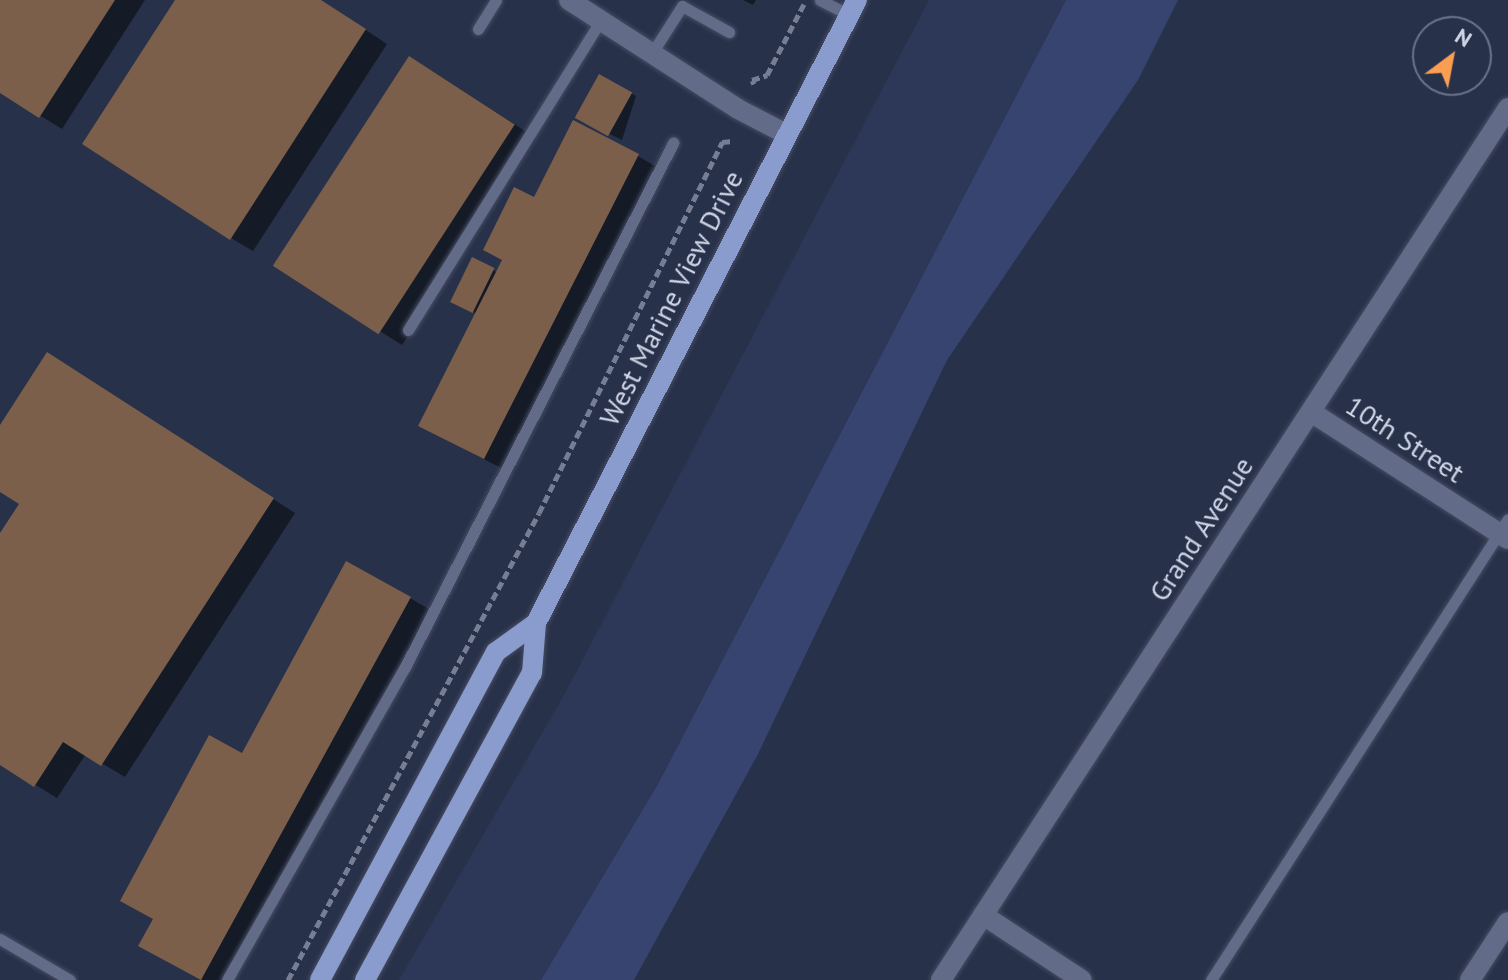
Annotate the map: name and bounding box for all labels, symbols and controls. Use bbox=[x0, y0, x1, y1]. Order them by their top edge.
north arrow bbox=[1412, 16, 1492, 96]
text: N bbox=[1450, 22, 1477, 53]
street label: West Marine View Drive bbox=[592, 164, 750, 432]
street label: 10th Street bbox=[1340, 388, 1470, 490]
street label: Grand Avenue bbox=[1142, 450, 1260, 608]

